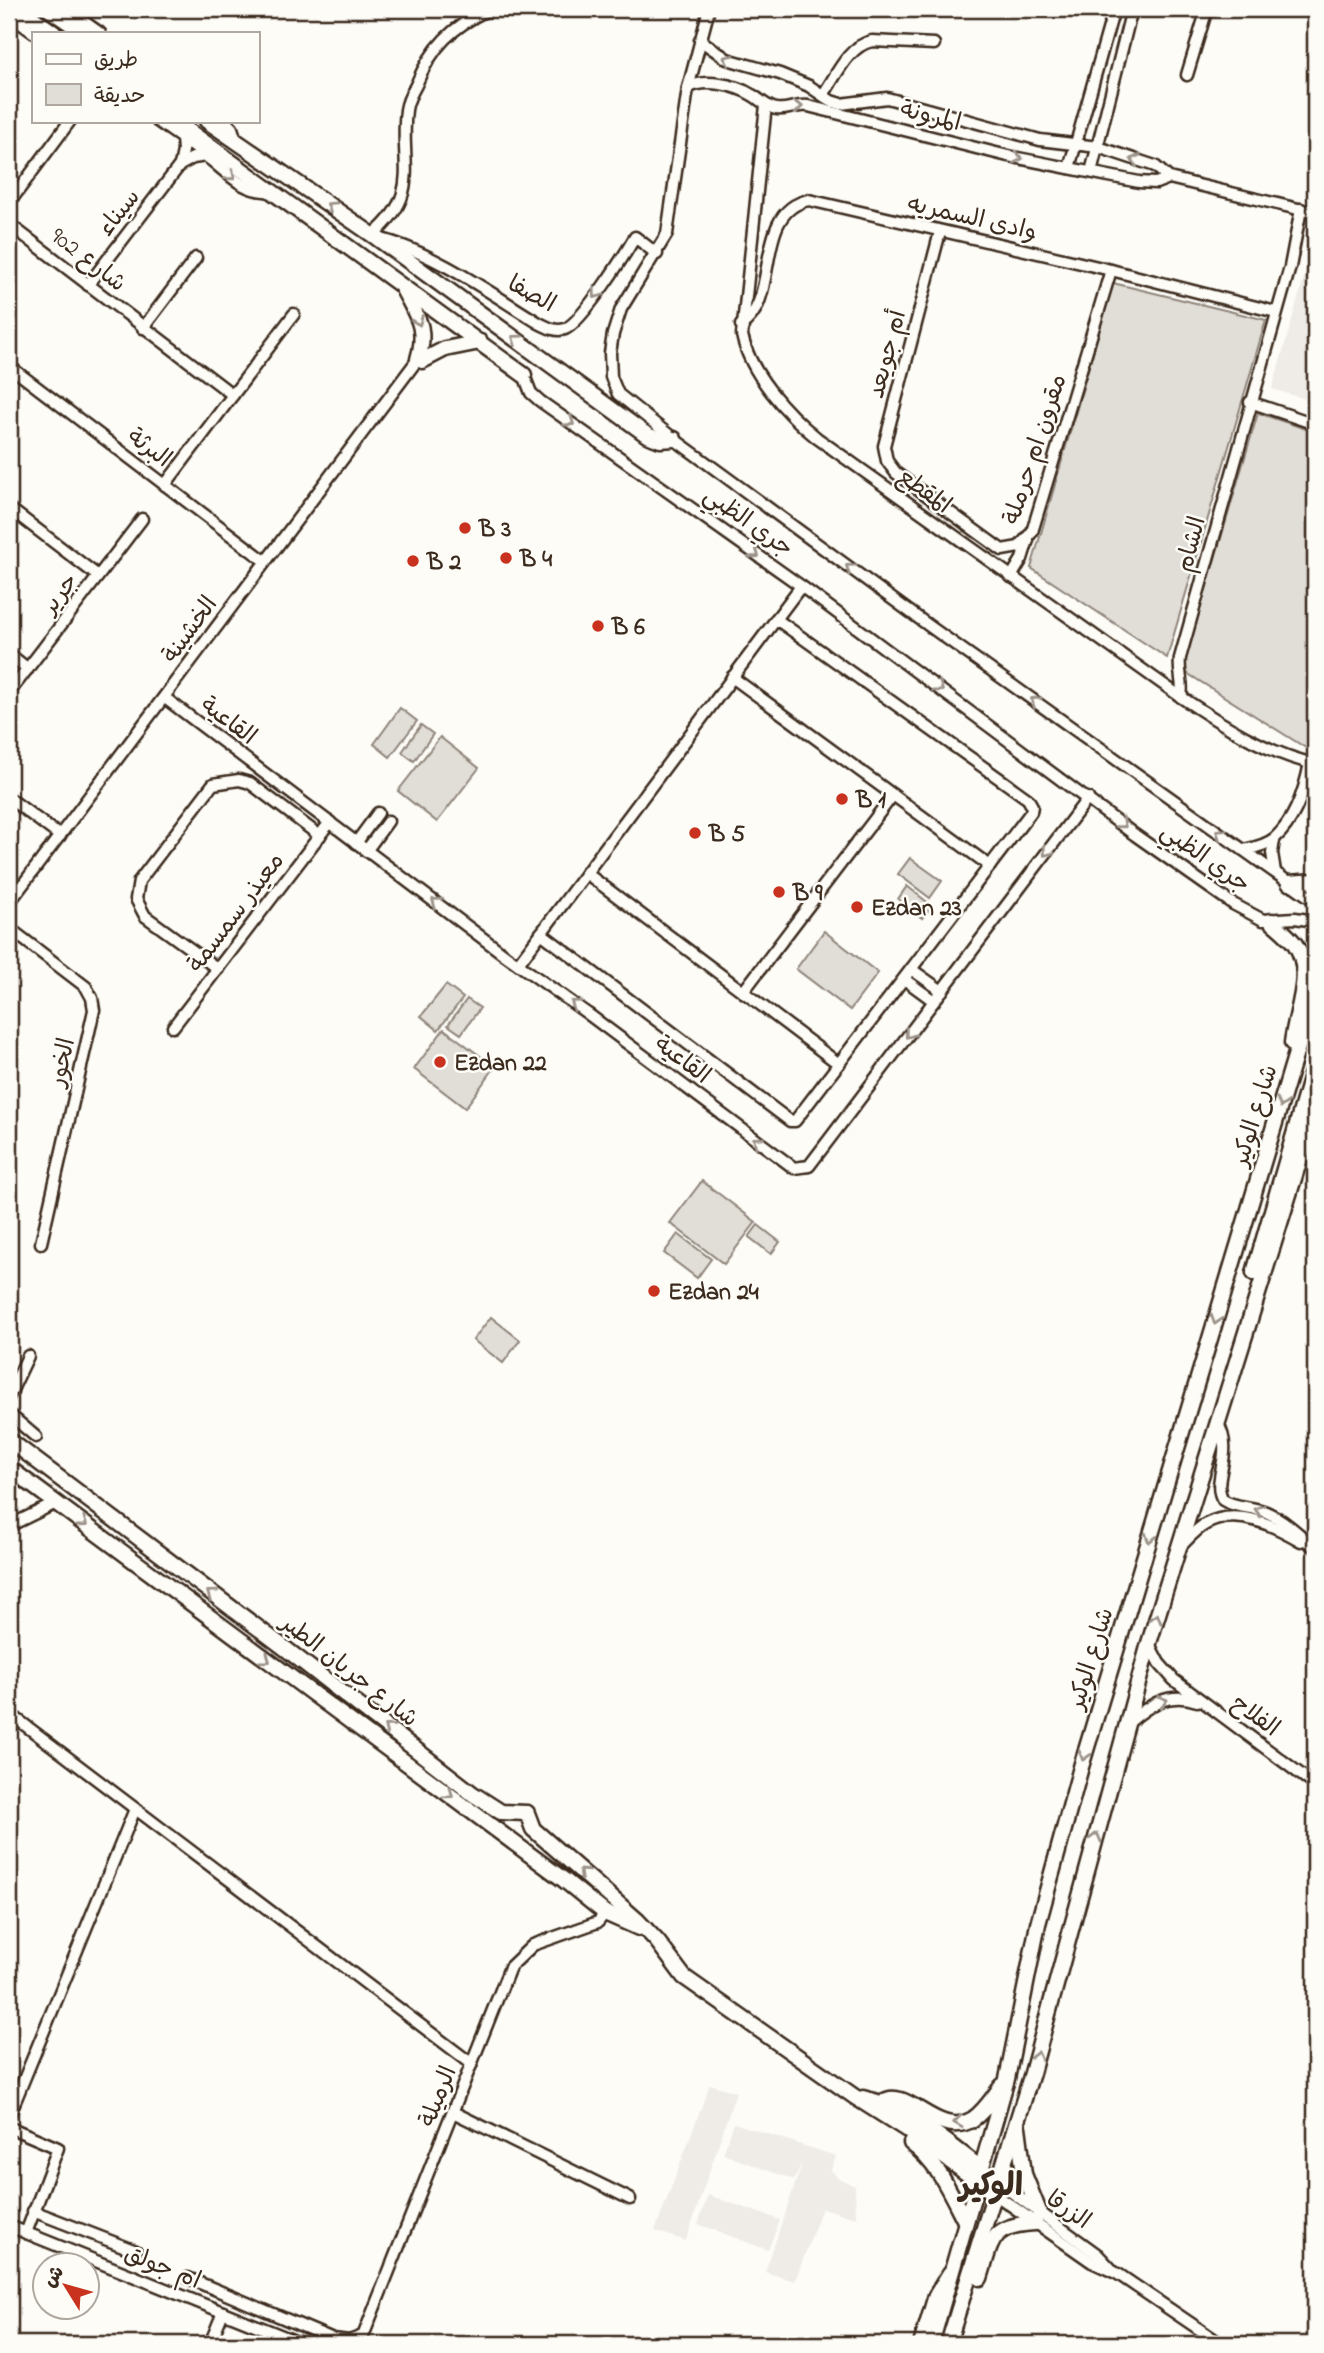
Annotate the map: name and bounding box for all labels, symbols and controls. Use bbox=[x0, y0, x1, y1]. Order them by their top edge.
legend bbox=[32, 32, 259, 122]
text: طريق bbox=[94, 46, 138, 76]
one-way arrow bbox=[723, 53, 735, 67]
text: حديقة bbox=[94, 82, 145, 112]
street label: المرونة bbox=[896, 93, 965, 142]
one-way arrow bbox=[793, 100, 804, 115]
one-way arrow bbox=[1012, 150, 1024, 165]
one-way arrow bbox=[1129, 154, 1141, 169]
one-way arrow bbox=[223, 168, 235, 181]
street label: سيناء bbox=[90, 182, 150, 245]
street label: وادى السمريه bbox=[904, 187, 1041, 251]
one-way arrow bbox=[326, 202, 339, 214]
street label: شارع 902 bbox=[42, 220, 133, 302]
street label: الصفا bbox=[500, 268, 562, 323]
one-way arrow bbox=[592, 286, 605, 299]
street label: أم جويعد bbox=[860, 307, 917, 403]
one-way arrow bbox=[410, 315, 424, 327]
one-way arrow bbox=[512, 334, 524, 347]
street label: مقرون ام حرملة bbox=[996, 370, 1077, 529]
one-way arrow bbox=[562, 414, 575, 426]
street label: البرثة bbox=[119, 421, 178, 477]
street label: المقطع bbox=[889, 460, 958, 524]
street label: جري الظبي bbox=[695, 479, 800, 568]
place label: B 3 bbox=[478, 513, 511, 548]
street label: الشام bbox=[1168, 513, 1217, 576]
marker: B 3 bbox=[457, 520, 473, 536]
place label: B 4 bbox=[519, 543, 552, 578]
place label: B 2 bbox=[426, 546, 461, 581]
one-way arrow bbox=[747, 546, 760, 558]
marker: B 4 bbox=[498, 550, 514, 566]
marker: B 2 bbox=[405, 553, 421, 569]
one-way arrow bbox=[845, 563, 858, 576]
street label: جرير bbox=[33, 566, 88, 624]
street label: الخشينة bbox=[155, 590, 227, 671]
place label: B 6 bbox=[611, 611, 645, 646]
marker: B 6 bbox=[590, 618, 606, 634]
one-way arrow bbox=[931, 680, 944, 692]
street label: القاعية bbox=[192, 689, 263, 755]
one-way arrow bbox=[1030, 697, 1043, 709]
place label: B 1 bbox=[855, 784, 886, 819]
marker: B 1 bbox=[834, 791, 850, 807]
street label: جري الظبي bbox=[1152, 815, 1257, 904]
one-way arrow bbox=[1113, 816, 1126, 828]
place label: B 5 bbox=[708, 818, 745, 853]
marker: B 5 bbox=[687, 825, 703, 841]
one-way arrow bbox=[1215, 829, 1228, 841]
one-way arrow bbox=[1042, 844, 1055, 857]
street label: معيذر سمسمة bbox=[180, 846, 294, 981]
place label: B 9 bbox=[792, 877, 823, 912]
marker: B 9 bbox=[771, 884, 787, 900]
place label: Ezdan 23 bbox=[871, 892, 962, 927]
one-way arrow bbox=[431, 898, 444, 911]
marker: Ezdan 23 bbox=[849, 899, 865, 915]
one-way arrow bbox=[570, 1000, 583, 1012]
one-way arrow bbox=[905, 1026, 918, 1038]
street label: القاعية bbox=[646, 1028, 717, 1094]
street label: الخور bbox=[40, 1035, 86, 1092]
place label: Ezdan 22 bbox=[454, 1047, 547, 1082]
marker: Ezdan 22 bbox=[432, 1054, 448, 1070]
street label: شارع الوكير bbox=[1224, 1061, 1288, 1173]
one-way arrow bbox=[1275, 1096, 1290, 1108]
one-way arrow bbox=[752, 1137, 765, 1150]
place label: Ezdan 24 bbox=[668, 1276, 759, 1311]
marker: Ezdan 24 bbox=[646, 1283, 662, 1299]
one-way arrow bbox=[1209, 1314, 1224, 1326]
one-way arrow bbox=[1254, 1504, 1266, 1519]
one-way arrow bbox=[76, 1515, 88, 1527]
one-way arrow bbox=[1144, 1531, 1158, 1544]
one-way arrow bbox=[206, 1589, 219, 1602]
street label: شارع الوكير bbox=[1060, 1604, 1124, 1716]
street label: شارع جريان الطير bbox=[271, 1606, 425, 1737]
one-way arrow bbox=[1148, 1612, 1163, 1624]
one-way arrow bbox=[258, 1650, 271, 1663]
street label: الفلاح bbox=[1223, 1687, 1286, 1747]
one-way arrow bbox=[1156, 1694, 1168, 1709]
one-way arrow bbox=[383, 1724, 396, 1737]
one-way arrow bbox=[1078, 1750, 1093, 1762]
one-way arrow bbox=[441, 1786, 454, 1799]
one-way arrow bbox=[1088, 1831, 1102, 1843]
one-way arrow bbox=[578, 1869, 591, 1882]
one-way arrow bbox=[1029, 2051, 1043, 2063]
street label: الرميلة bbox=[411, 2061, 467, 2133]
one-way arrow bbox=[952, 2114, 964, 2129]
district label: الوكير bbox=[956, 2164, 1023, 2211]
street label: الزرقا bbox=[1038, 2183, 1097, 2239]
street label: ام جولق bbox=[119, 2237, 206, 2299]
north arrow bbox=[32, 2252, 102, 2322]
text: ش bbox=[37, 2261, 72, 2294]

